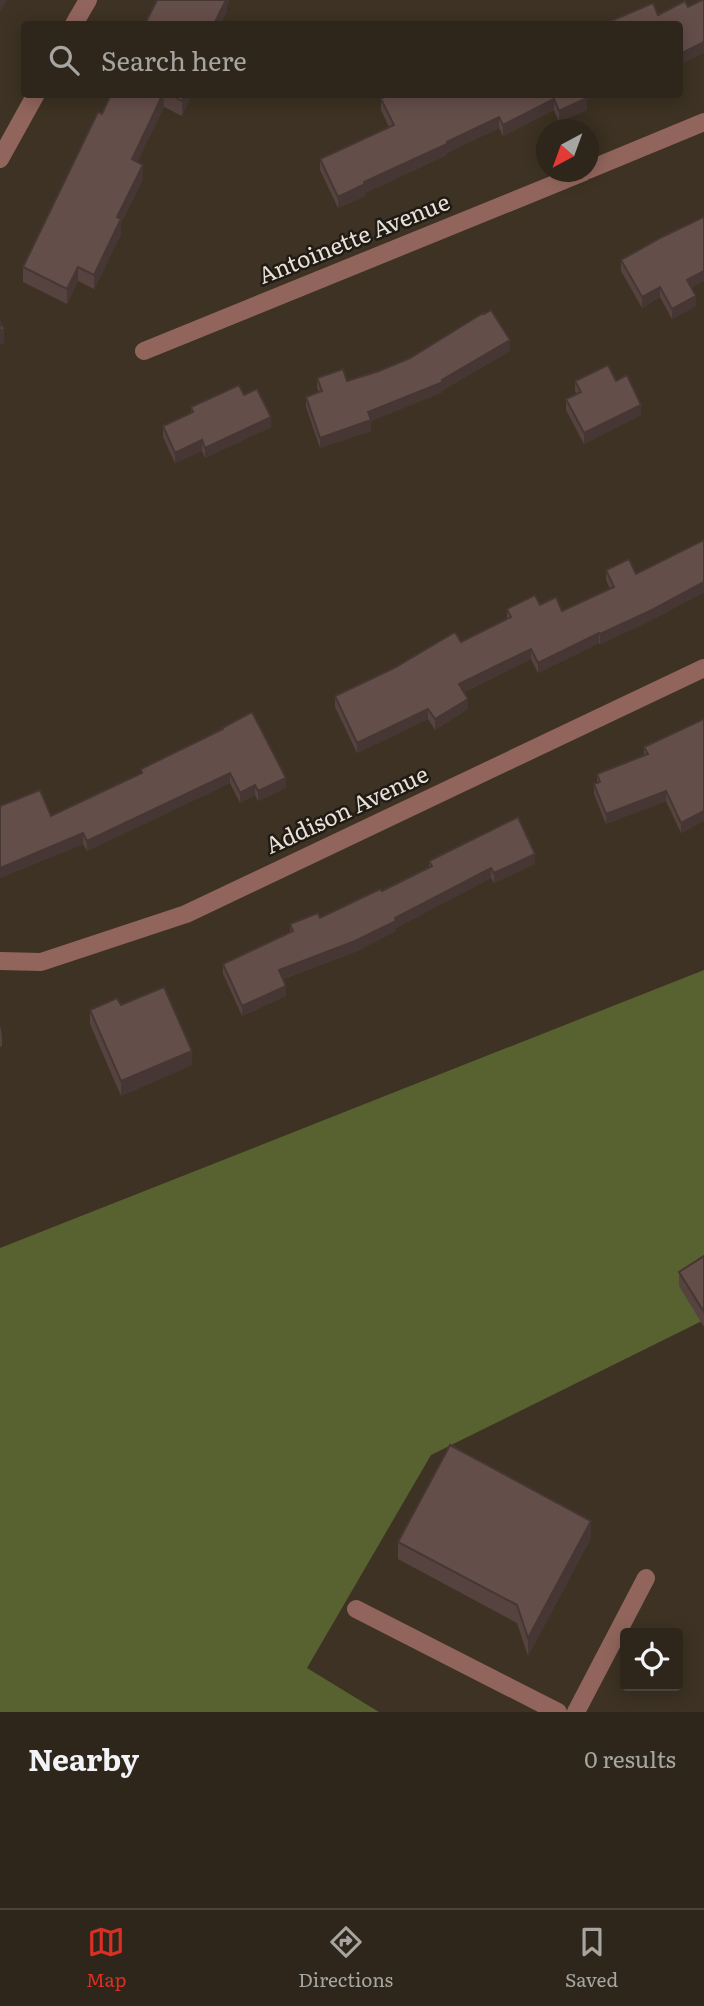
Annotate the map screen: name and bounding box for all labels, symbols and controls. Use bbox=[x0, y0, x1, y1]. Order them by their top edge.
search box bbox=[21, 21, 683, 98]
text: Search here bbox=[101, 40, 247, 79]
icon: search bbox=[45, 41, 83, 79]
north arrow bbox=[536, 119, 599, 182]
street label: Antoinette Avenue bbox=[252, 183, 454, 291]
street label: Addison Avenue bbox=[259, 755, 433, 861]
map controls bbox=[620, 1628, 683, 1691]
button: locate bbox=[620, 1628, 683, 1691]
text: Nearby bbox=[28, 1736, 139, 1780]
text: 0 results bbox=[584, 1741, 676, 1775]
tab: Map bbox=[86, 1923, 126, 1993]
tab: Directions bbox=[298, 1923, 393, 1993]
tab: Saved bbox=[565, 1923, 618, 1993]

